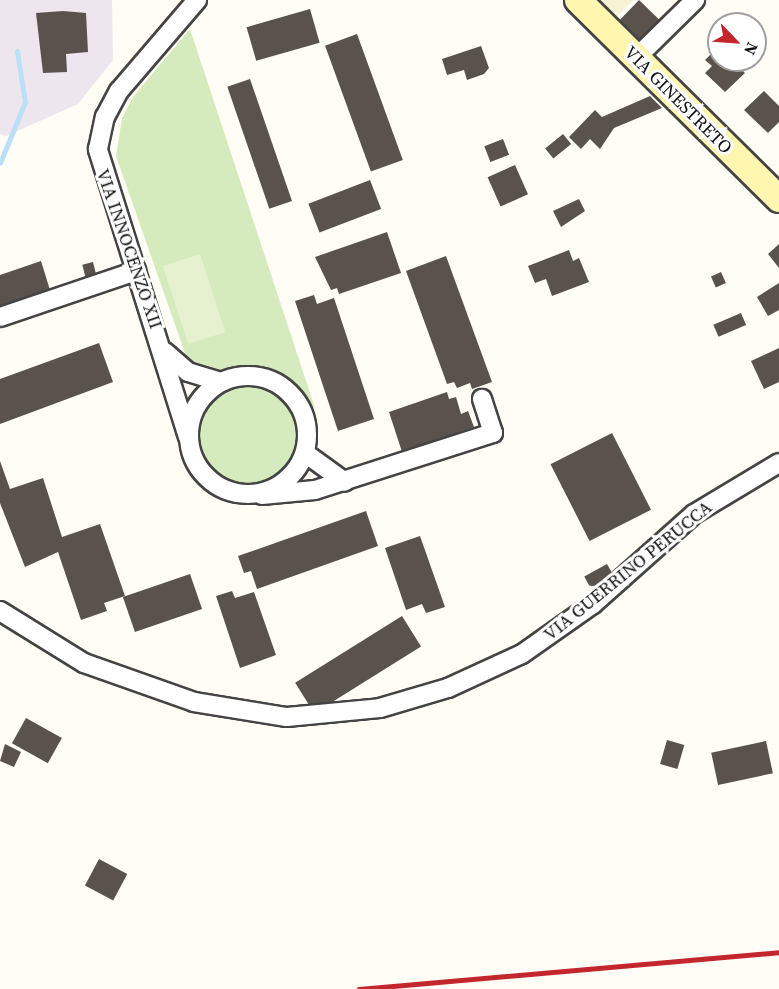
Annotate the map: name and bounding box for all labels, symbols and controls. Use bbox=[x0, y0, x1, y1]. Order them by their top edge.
north arrow bbox=[707, 12, 767, 72]
text: N bbox=[739, 39, 764, 59]
street label: VIA GINESTRETO bbox=[620, 42, 736, 158]
street label: VIA INNOCENZO XII bbox=[91, 166, 167, 332]
street label: VIA GUERRINO PERUCCA bbox=[540, 497, 716, 645]

